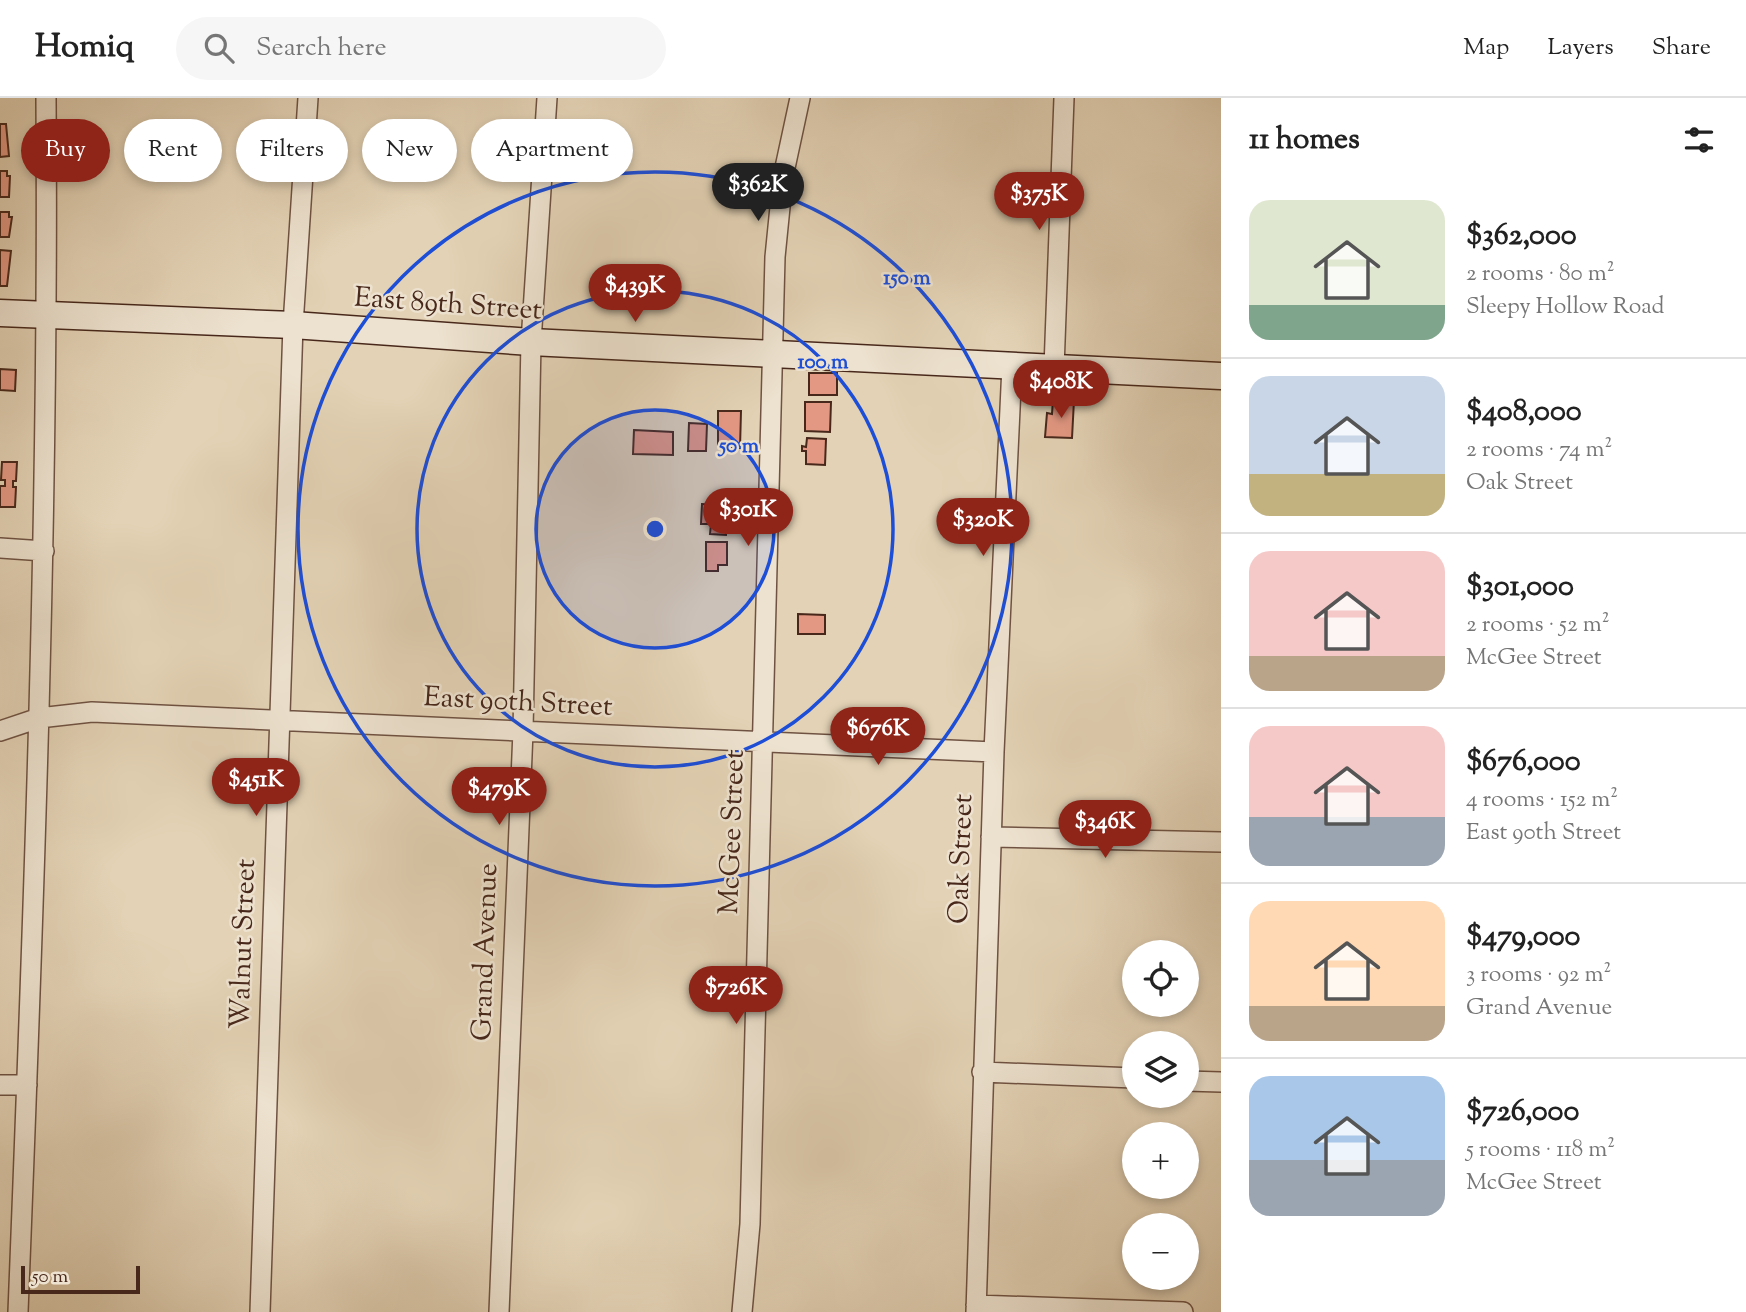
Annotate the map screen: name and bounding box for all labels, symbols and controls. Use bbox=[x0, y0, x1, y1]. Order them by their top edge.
search box bbox=[176, 17, 666, 80]
text: Homiq bbox=[35, 24, 134, 72]
icon: search bbox=[200, 29, 238, 67]
text: Search here bbox=[256, 30, 387, 67]
text: Map bbox=[1463, 31, 1509, 65]
text: Layers bbox=[1547, 31, 1614, 65]
text: Share bbox=[1652, 31, 1711, 65]
chip: Buy bbox=[21, 119, 110, 182]
chip: Rent bbox=[124, 119, 222, 182]
chip: Filters bbox=[236, 119, 348, 182]
chip: New bbox=[362, 119, 457, 182]
chip: Apartment bbox=[471, 119, 633, 182]
text: 11 homes bbox=[1249, 119, 1360, 162]
icon: filters bbox=[1680, 121, 1718, 159]
pin: $362K bbox=[709, 164, 807, 223]
text: $362K bbox=[728, 169, 788, 202]
pin: $375K bbox=[990, 172, 1088, 232]
text: $375K bbox=[1010, 178, 1068, 211]
text: $362,000 bbox=[1466, 215, 1577, 258]
icon: home bbox=[1305, 228, 1389, 312]
text: 2 rooms · 80 m² bbox=[1466, 258, 1614, 291]
pin: $439K bbox=[586, 264, 684, 324]
text: 150 m bbox=[883, 264, 931, 294]
text: $439K bbox=[605, 270, 665, 303]
street label: East 89th Street bbox=[353, 278, 544, 332]
text: Sleepy Hollow Road bbox=[1466, 291, 1665, 324]
text: 100 m bbox=[798, 348, 849, 378]
pin: $408K bbox=[1012, 360, 1110, 420]
text: $408K bbox=[1029, 366, 1093, 399]
text: $408,000 bbox=[1466, 391, 1582, 434]
icon: home bbox=[1305, 404, 1389, 488]
text: 50 m bbox=[717, 432, 760, 462]
text: 2 rooms · 74 m² bbox=[1466, 434, 1612, 467]
text: Oak Street bbox=[1466, 467, 1573, 500]
pin: $301K bbox=[699, 489, 797, 548]
text: $301K bbox=[719, 494, 777, 527]
pin: $320K bbox=[934, 498, 1032, 558]
text: $320K bbox=[952, 504, 1014, 537]
centre of rings bbox=[643, 517, 667, 541]
text: $301,000 bbox=[1466, 566, 1574, 609]
icon: home bbox=[1305, 579, 1389, 663]
text: 2 rooms · 52 m² bbox=[1466, 609, 1609, 642]
text: McGee Street bbox=[1466, 642, 1602, 675]
street label: East 90th Street bbox=[423, 678, 614, 728]
pin: $676K bbox=[829, 708, 927, 767]
text: $676K bbox=[846, 713, 910, 746]
text: $676,000 bbox=[1466, 741, 1581, 784]
street label: McGee Street bbox=[710, 748, 756, 915]
icon: home bbox=[1305, 754, 1389, 838]
pin: $451K bbox=[207, 758, 305, 818]
text: $451K bbox=[228, 764, 284, 797]
pin: $479K bbox=[450, 768, 548, 827]
text: $479K bbox=[468, 773, 530, 806]
text: 4 rooms · 152 m² bbox=[1466, 784, 1618, 817]
street label: Oak Street bbox=[940, 793, 984, 925]
pin: $346K bbox=[1056, 800, 1154, 860]
text: $346K bbox=[1074, 806, 1136, 839]
text: East 90th Street bbox=[1466, 817, 1621, 850]
street label: Walnut Street bbox=[221, 858, 267, 1030]
street label: Grand Avenue bbox=[463, 862, 509, 1042]
text: $479,000 bbox=[1466, 916, 1580, 959]
icon: home bbox=[1305, 929, 1389, 1013]
map controls bbox=[1122, 940, 1199, 1290]
button: locate bbox=[1122, 940, 1199, 1017]
text: 3 rooms · 92 m² bbox=[1466, 959, 1611, 992]
pin: $726K bbox=[687, 967, 785, 1026]
text: $726K bbox=[705, 972, 767, 1005]
text: Grand Avenue bbox=[1466, 992, 1612, 1025]
button: layers bbox=[1122, 1031, 1199, 1108]
text: $726,000 bbox=[1466, 1091, 1579, 1134]
icon: home bbox=[1305, 1104, 1389, 1188]
button: + bbox=[1122, 1122, 1199, 1199]
text: 5 rooms · 118 m² bbox=[1466, 1134, 1615, 1167]
text: McGee Street bbox=[1466, 1167, 1602, 1200]
button: − bbox=[1122, 1213, 1199, 1290]
scale bar bbox=[21, 1263, 140, 1295]
text: 50 m bbox=[32, 1264, 68, 1291]

